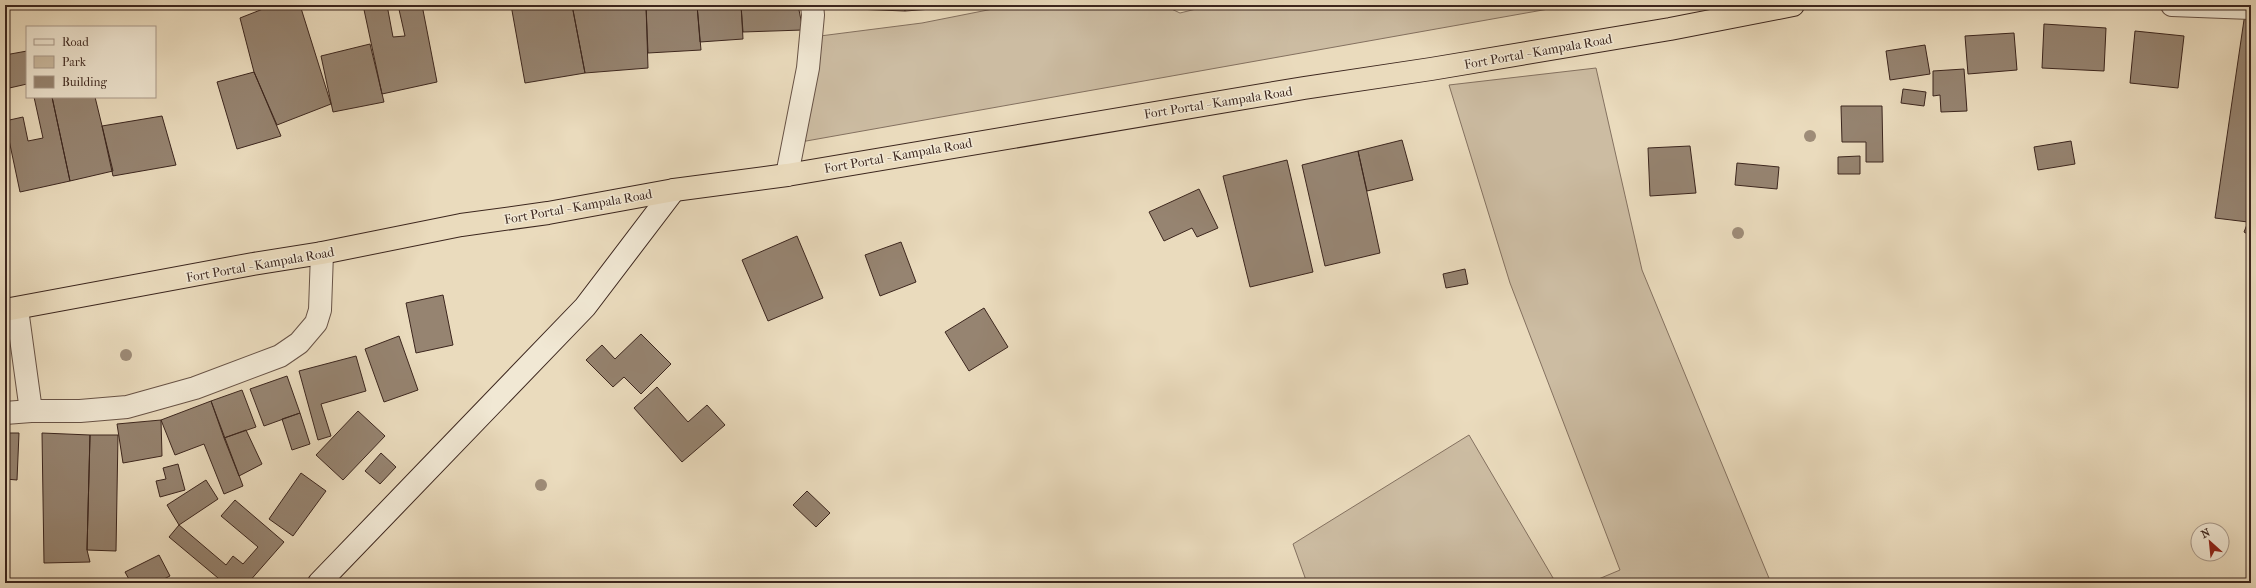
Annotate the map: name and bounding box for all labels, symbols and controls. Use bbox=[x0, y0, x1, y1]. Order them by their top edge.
legend bbox=[26, 26, 156, 98]
street label: Fort Portal - Kampala Road bbox=[1463, 31, 1614, 72]
text: Road bbox=[62, 35, 89, 49]
text: Park bbox=[62, 55, 87, 69]
text: Building bbox=[62, 75, 107, 89]
street label: Fort Portal - Kampala Road bbox=[1143, 83, 1294, 122]
street label: Fort Portal - Kampala Road bbox=[823, 135, 974, 176]
street label: Fort Portal - Kampala Road bbox=[503, 186, 654, 227]
street label: Fort Portal - Kampala Road bbox=[185, 244, 336, 285]
north arrow bbox=[2190, 522, 2230, 562]
text: N bbox=[2199, 526, 2213, 541]

